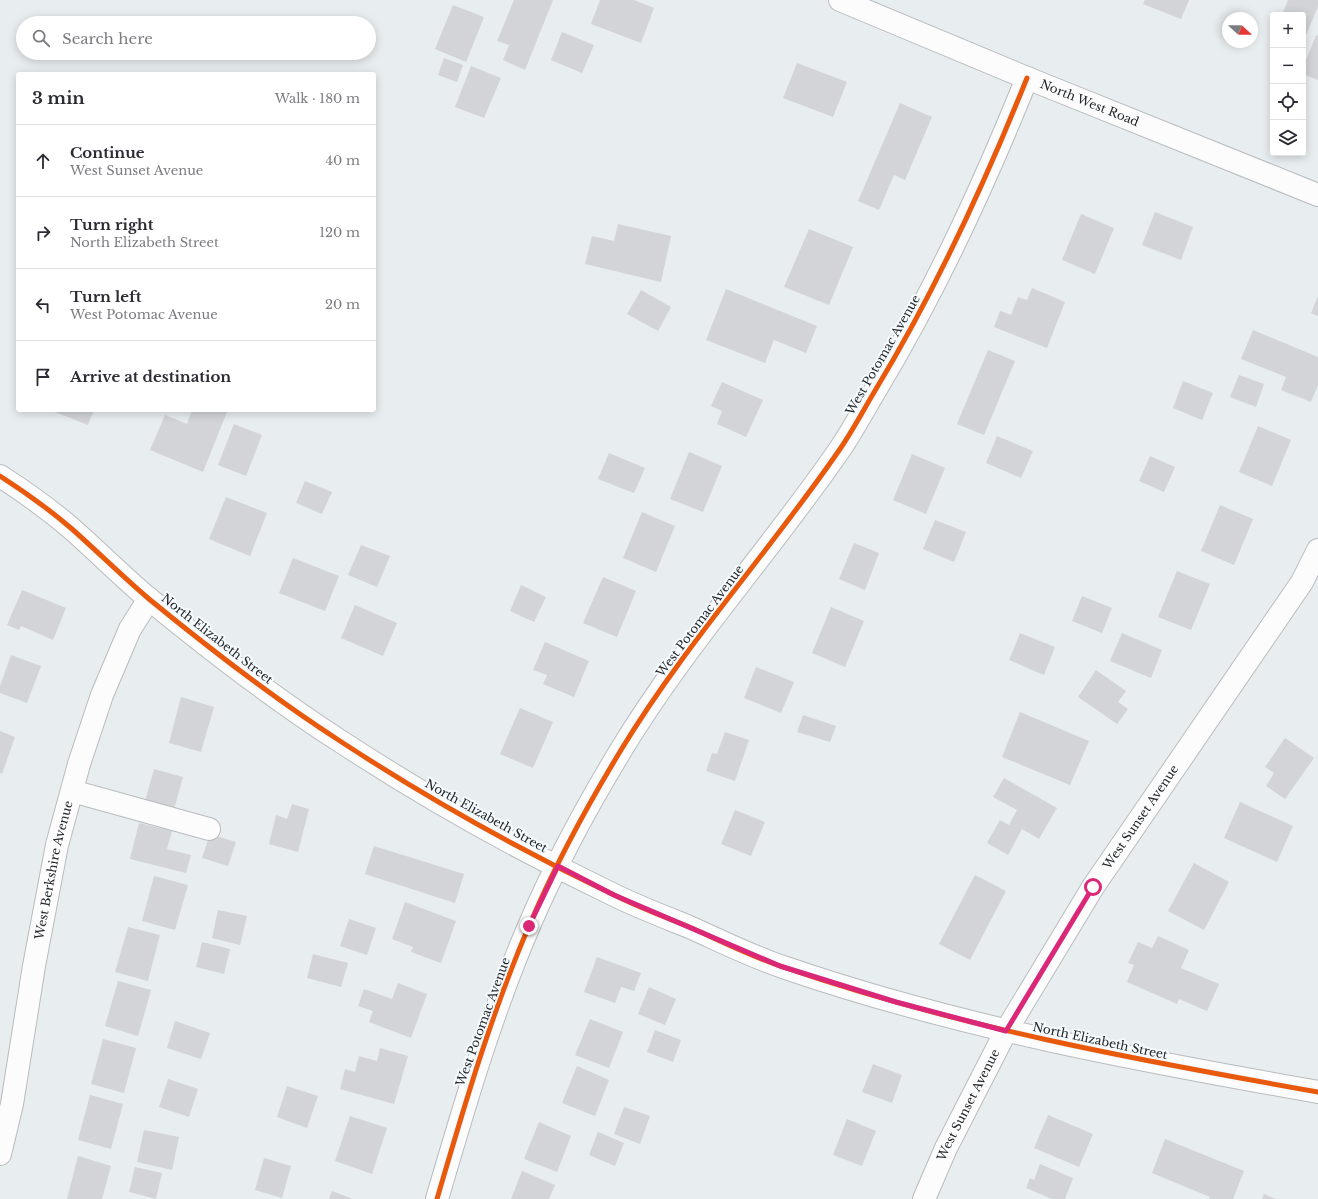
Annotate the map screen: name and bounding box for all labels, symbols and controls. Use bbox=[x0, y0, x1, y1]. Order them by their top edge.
north arrow bbox=[1222, 12, 1258, 48]
map controls bbox=[1270, 12, 1306, 156]
button: + bbox=[1270, 12, 1306, 48]
search box bbox=[16, 16, 376, 60]
icon: search bbox=[30, 27, 52, 49]
text: Search here bbox=[62, 29, 153, 48]
button: − bbox=[1270, 48, 1306, 84]
street label: North West Road bbox=[1038, 76, 1141, 129]
button: locate bbox=[1270, 84, 1306, 120]
text: 3 min bbox=[32, 88, 85, 109]
text: Walk · 180 m bbox=[275, 90, 360, 107]
button: layers bbox=[1270, 120, 1306, 156]
text: Continue bbox=[70, 143, 145, 162]
icon: ahead bbox=[32, 150, 54, 172]
text: 40 m bbox=[325, 152, 360, 169]
text: West Sunset Avenue bbox=[70, 162, 203, 179]
text: Turn right bbox=[70, 215, 153, 234]
icon: right bbox=[32, 222, 54, 244]
text: 120 m bbox=[319, 224, 360, 241]
text: North Elizabeth Street bbox=[70, 234, 219, 251]
text: Turn left bbox=[70, 287, 141, 306]
street label: West Potomac Avenue bbox=[842, 292, 923, 418]
icon: left bbox=[32, 294, 54, 316]
text: 20 m bbox=[325, 296, 360, 313]
text: West Potomac Avenue bbox=[70, 306, 218, 323]
icon: arrive bbox=[32, 366, 54, 388]
text: Arrive at destination bbox=[70, 367, 231, 386]
street label: West Potomac Avenue bbox=[652, 562, 747, 680]
street label: North Elizabeth Street bbox=[159, 590, 276, 687]
street label: West Sunset Avenue bbox=[1099, 762, 1182, 873]
street label: North Elizabeth Street bbox=[423, 776, 550, 856]
street label: West Berkshire Avenue bbox=[31, 799, 76, 942]
route start bbox=[1084, 878, 1102, 896]
route end bbox=[520, 917, 538, 935]
street label: West Potomac Avenue bbox=[452, 955, 513, 1089]
street label: North Elizabeth Street bbox=[1031, 1019, 1169, 1062]
street label: West Sunset Avenue bbox=[933, 1046, 1003, 1164]

